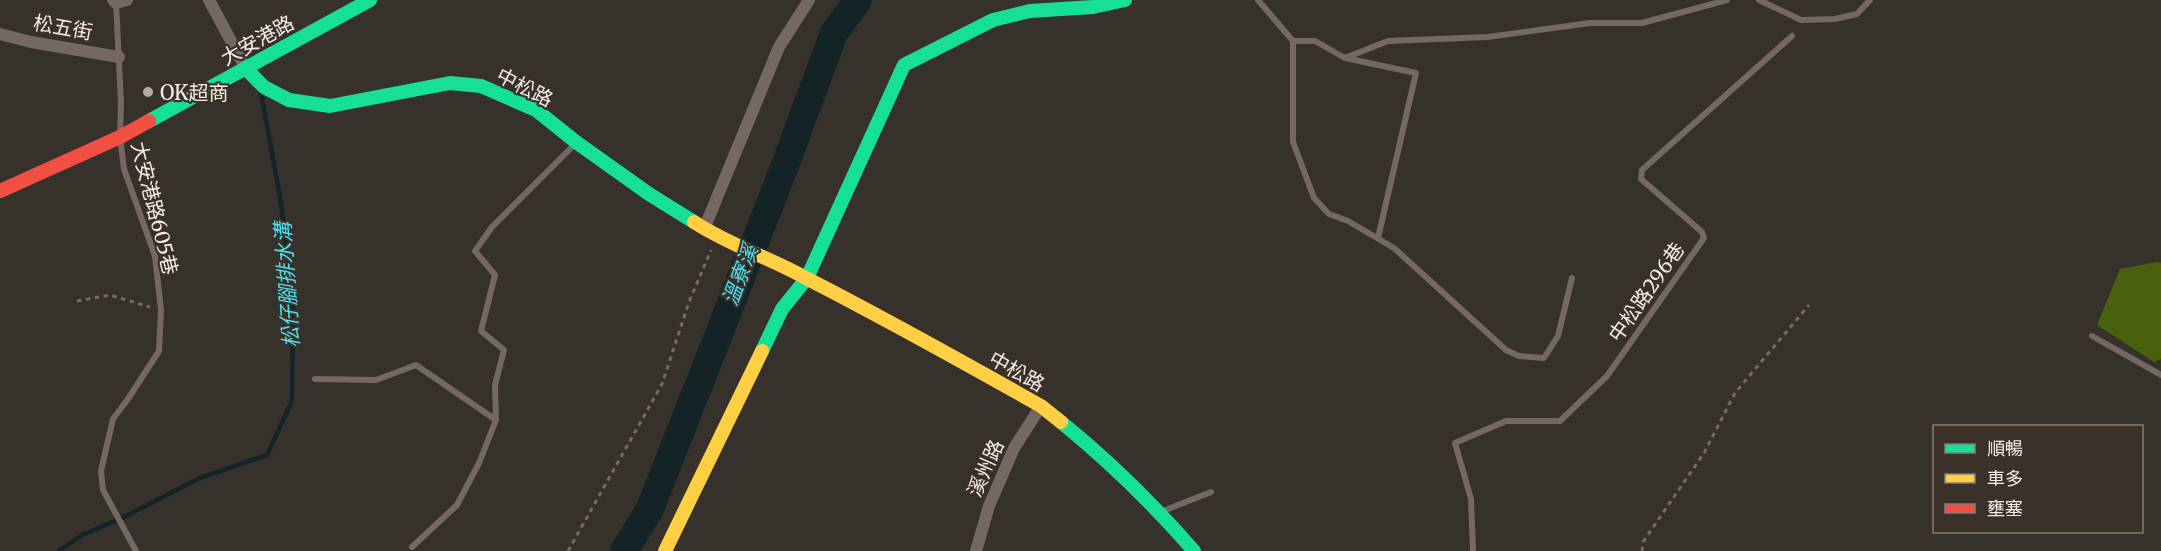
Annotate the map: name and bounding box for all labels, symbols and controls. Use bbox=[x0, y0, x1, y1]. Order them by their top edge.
street label: 松五街 bbox=[31, 9, 95, 45]
street label: 大安港路 bbox=[216, 10, 298, 70]
street label: 中松路 bbox=[493, 62, 557, 112]
place label: OK超商 bbox=[160, 80, 228, 105]
marker: OK超商 bbox=[141, 85, 155, 99]
street label: 大安港路605巷 bbox=[126, 139, 184, 277]
water label: 松仔腳排水溝 bbox=[269, 218, 305, 349]
water label: 溫寮溪 bbox=[716, 238, 765, 309]
street label: 中松路296巷 bbox=[1603, 238, 1689, 346]
street label: 中松路 bbox=[985, 346, 1049, 396]
legend bbox=[1933, 425, 2143, 533]
street label: 溪州路 bbox=[961, 436, 1009, 500]
text: 順暢 bbox=[1987, 437, 2023, 460]
text: 車多 bbox=[1987, 467, 2023, 490]
text: 壅塞 bbox=[1987, 497, 2023, 520]

